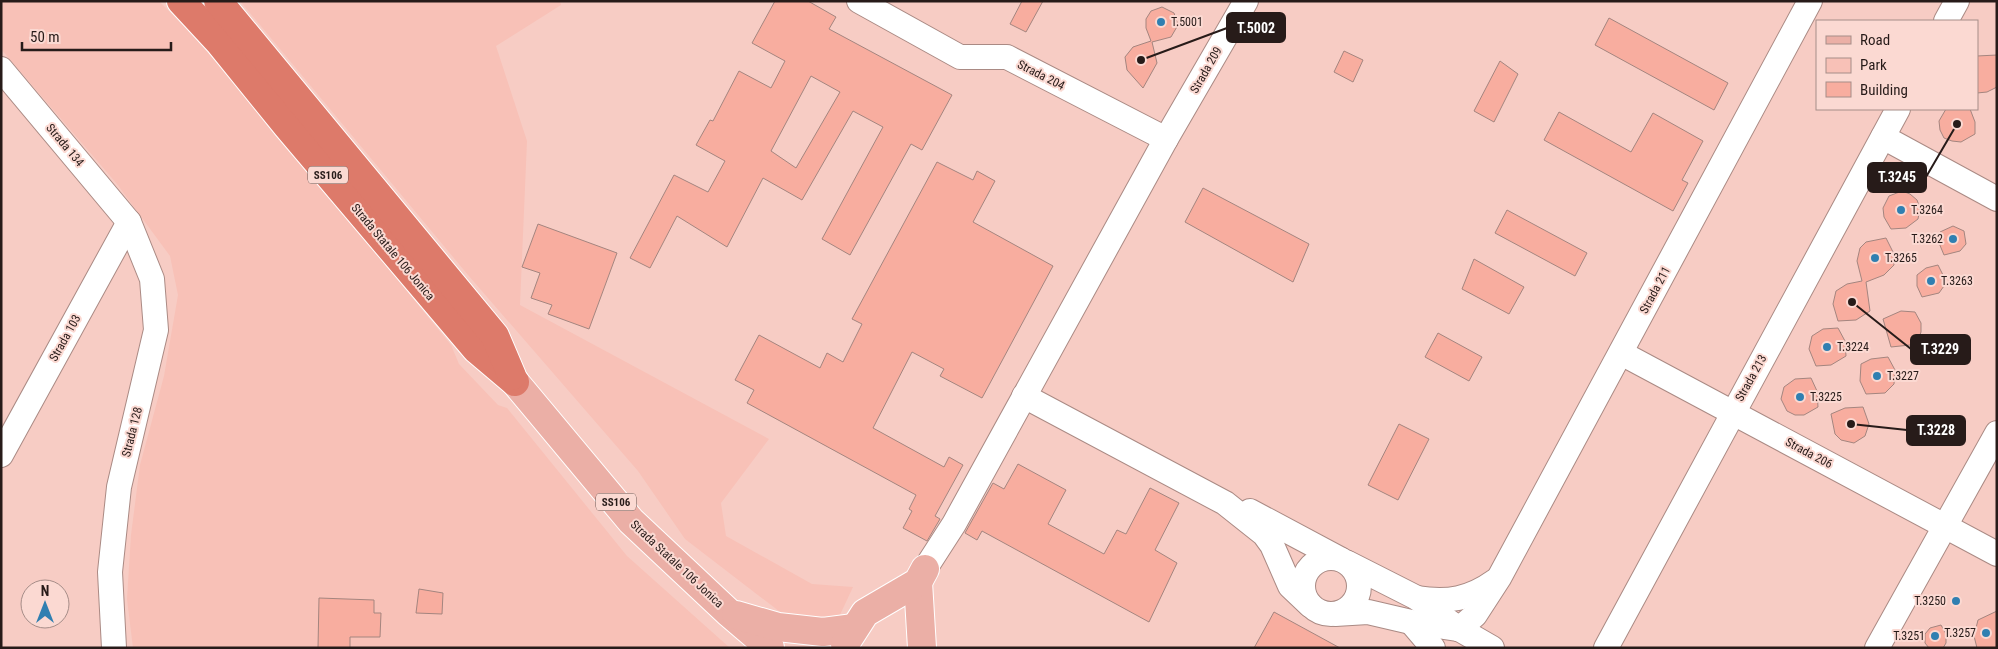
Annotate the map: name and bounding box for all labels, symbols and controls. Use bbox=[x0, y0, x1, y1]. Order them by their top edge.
callout: T.5002 bbox=[1227, 13, 1285, 42]
place label: T.5001 bbox=[1171, 15, 1203, 29]
marker: T.5001 bbox=[1155, 16, 1167, 28]
scale bar bbox=[22, 20, 171, 52]
text: T.5002 bbox=[1237, 20, 1275, 36]
legend bbox=[1816, 20, 1978, 110]
text: 50 m bbox=[30, 28, 60, 46]
text: Road bbox=[1860, 31, 1890, 49]
street label: Strada 209 bbox=[1187, 44, 1225, 96]
text: Park bbox=[1860, 56, 1887, 74]
street label: Strada 204 bbox=[1015, 57, 1067, 93]
text: Building bbox=[1860, 81, 1908, 99]
street label: Strada 134 bbox=[43, 121, 87, 169]
callout: T.3245 bbox=[1868, 163, 1926, 192]
road number: SS106 bbox=[308, 166, 348, 184]
text: T.3245 bbox=[1878, 169, 1916, 185]
street label: Strada Statale 106 Jonica bbox=[349, 201, 438, 303]
place label: T.3264 bbox=[1911, 203, 1943, 217]
marker: T.3264 bbox=[1895, 204, 1907, 216]
place label: T.3262 bbox=[1911, 232, 1943, 246]
marker: T.3262 bbox=[1947, 233, 1959, 245]
place label: T.3265 bbox=[1885, 251, 1917, 265]
marker: T.3265 bbox=[1869, 252, 1881, 264]
street label: Strada 211 bbox=[1637, 264, 1673, 316]
place label: T.3263 bbox=[1941, 274, 1973, 288]
marker: T.3263 bbox=[1925, 275, 1937, 287]
street label: Strada 103 bbox=[46, 312, 84, 364]
callout: T.3229 bbox=[1911, 335, 1970, 364]
place label: T.3224 bbox=[1837, 340, 1869, 354]
marker: T.3224 bbox=[1821, 341, 1833, 353]
text: T.3229 bbox=[1921, 341, 1959, 357]
street label: Strada 213 bbox=[1732, 352, 1770, 404]
place label: T.3227 bbox=[1887, 369, 1919, 383]
marker: T.3227 bbox=[1871, 370, 1883, 382]
place label: T.3225 bbox=[1810, 390, 1842, 404]
marker: T.3225 bbox=[1794, 391, 1806, 403]
street label: Strada 128 bbox=[119, 405, 145, 459]
callout: T.3228 bbox=[1907, 416, 1965, 445]
text: T.3228 bbox=[1917, 422, 1955, 438]
street label: Strada 206 bbox=[1783, 435, 1835, 471]
road number: SS106 bbox=[596, 494, 636, 511]
street label: Strada Statale 106 Jonica bbox=[628, 517, 726, 611]
north arrow bbox=[20, 579, 70, 629]
text: N bbox=[41, 583, 49, 599]
place label: T.3250 bbox=[1914, 594, 1946, 608]
marker: T.3250 bbox=[1950, 595, 1962, 607]
place label: T.3257 bbox=[1944, 626, 1976, 640]
marker: T.3257 bbox=[1980, 627, 1992, 639]
place label: T.3251 bbox=[1893, 629, 1925, 643]
marker: T.3251 bbox=[1929, 630, 1941, 642]

